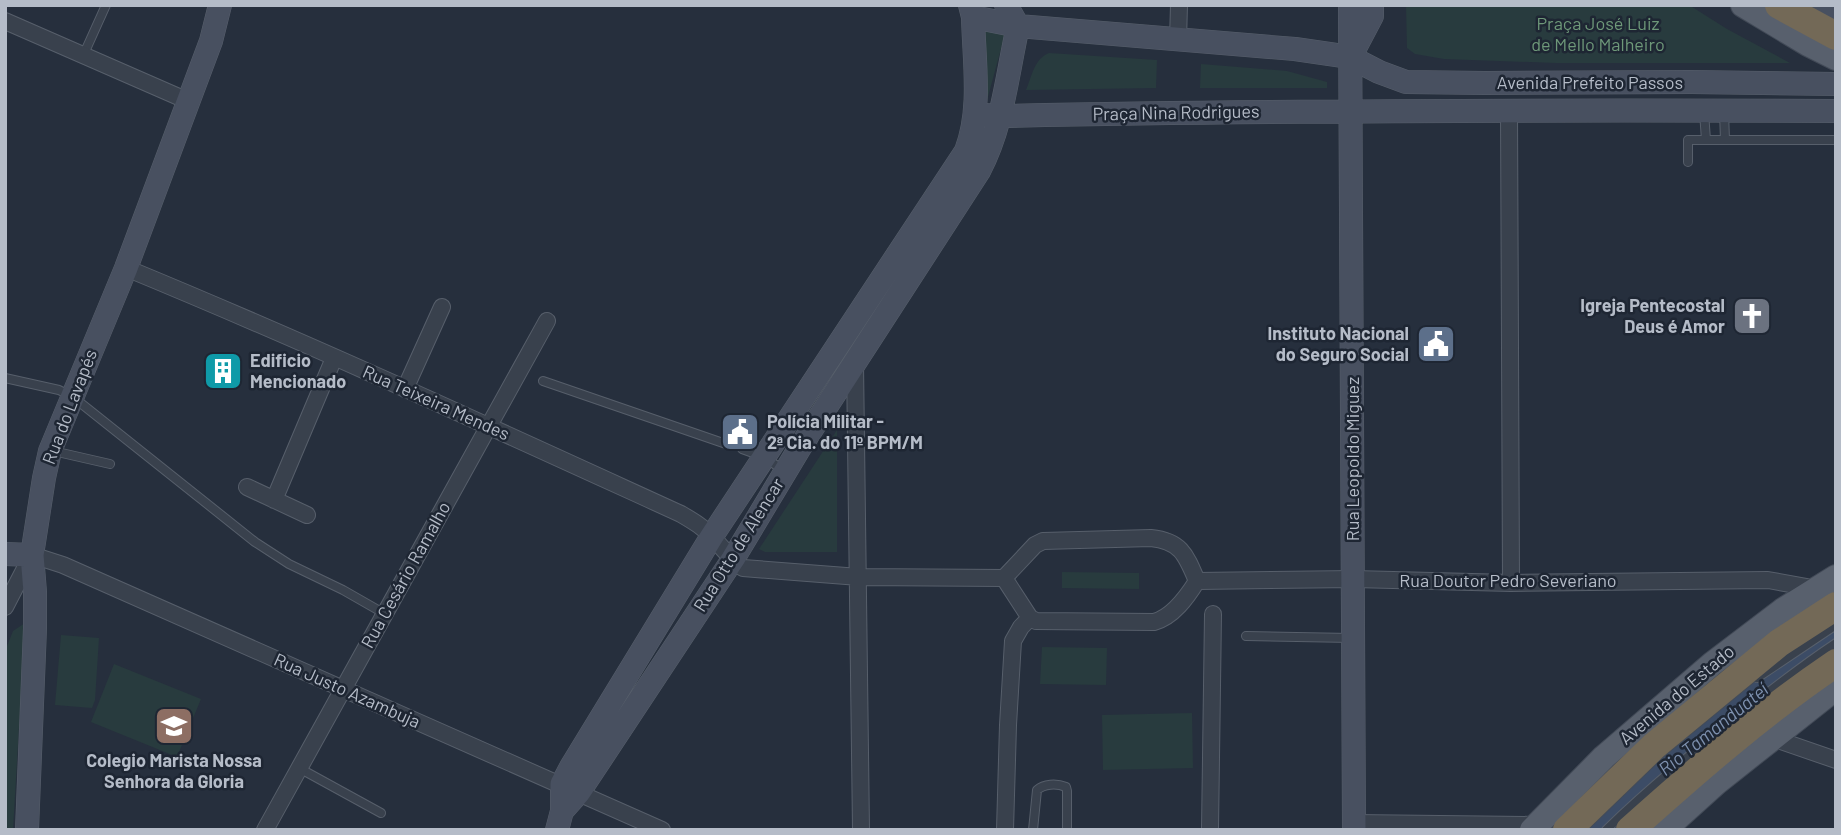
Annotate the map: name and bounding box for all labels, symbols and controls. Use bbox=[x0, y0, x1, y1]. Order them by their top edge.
park label: Praça José Luiz de Mello Malheiro bbox=[1531, 12, 1665, 55]
street label: Avenida Prefeito Passos bbox=[1497, 71, 1683, 93]
street label: Praça Nina Rodrigues bbox=[1092, 100, 1260, 124]
place label: Igreja Pentecostal Deus é Amor bbox=[1580, 294, 1725, 337]
church icon: Igreja Pentecostal Deus é Amor bbox=[1731, 295, 1773, 337]
place label: Instituto Nacional do Seguro Social bbox=[1267, 322, 1409, 365]
public building icon: Instituto Nacional do Seguro Social bbox=[1415, 323, 1457, 365]
street label: Rua do Lavapés bbox=[37, 346, 101, 467]
place label: Edificio Mencionado bbox=[250, 349, 346, 392]
building icon: Edificio Mencionado bbox=[202, 350, 244, 392]
street label: Rua Teixeira Mendes bbox=[360, 360, 513, 444]
street label: Rua Leopoldo Miguez bbox=[1341, 377, 1363, 541]
place label: Polícia Militar - 2ª Cia. do 11º BPM/M bbox=[767, 410, 923, 453]
public building icon: Polícia Militar - 2ª Cia. do 11º BPM/M bbox=[719, 411, 761, 453]
street label: Rua Otto de Alencar bbox=[688, 473, 788, 615]
street label: Rua Cesário Ramalho bbox=[356, 497, 455, 652]
street label: Rua Doutor Pedro Severiano bbox=[1399, 569, 1617, 591]
street label: Avenida do Estado bbox=[1614, 640, 1738, 749]
street label: Rua Justo Azambuja bbox=[271, 648, 424, 732]
water label: Rio Tamanduateí bbox=[1653, 677, 1773, 780]
school or university icon: Colegio Marista Nossa Senhora da Gloria bbox=[153, 705, 195, 747]
place label: Colegio Marista Nossa Senhora da Gloria bbox=[86, 749, 262, 792]

